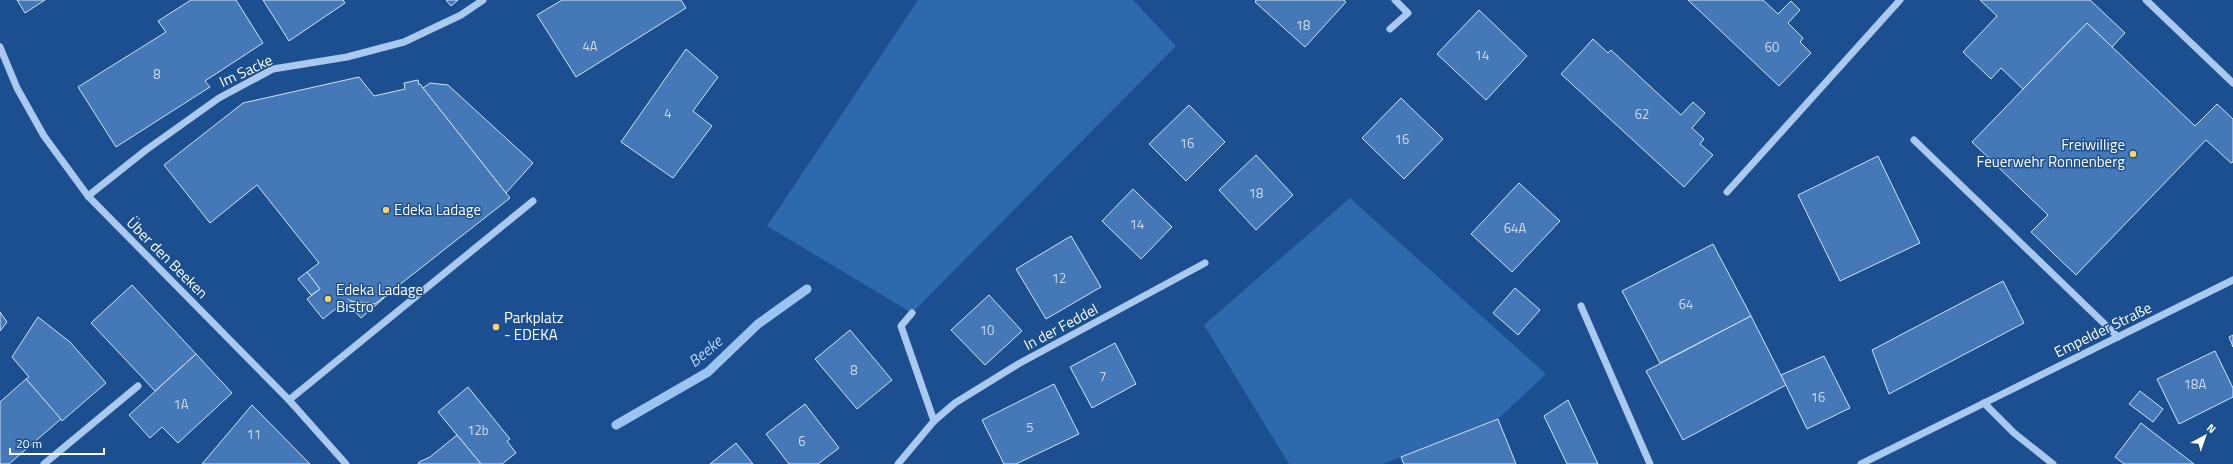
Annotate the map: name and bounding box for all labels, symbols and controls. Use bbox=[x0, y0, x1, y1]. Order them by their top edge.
house number: 18 bbox=[1296, 15, 1310, 35]
house number: 4A bbox=[582, 36, 598, 56]
house number: 60 bbox=[1765, 37, 1779, 57]
house number: 14 bbox=[1475, 45, 1489, 65]
street label: Im Sacke bbox=[215, 48, 276, 93]
house number: 8 bbox=[153, 64, 161, 84]
house number: 4 bbox=[664, 103, 672, 123]
house number: 62 bbox=[1635, 104, 1649, 124]
house number: 16 bbox=[1395, 129, 1409, 149]
house number: 16 bbox=[1180, 133, 1194, 153]
place label: Freiwillige Feuerwehr Ronnenberg bbox=[1977, 133, 2125, 173]
marker: Freiwillige Feuerwehr Ronnenberg bbox=[2128, 149, 2138, 159]
house number: 18 bbox=[1249, 183, 1263, 203]
place label: Edeka Ladage bbox=[394, 198, 481, 221]
marker: Edeka Ladage bbox=[381, 205, 391, 215]
street label: Über den Beeken bbox=[121, 212, 213, 304]
house number: 14 bbox=[1130, 214, 1144, 234]
house number: 64A bbox=[1504, 218, 1526, 238]
house number: 12 bbox=[1052, 268, 1066, 288]
place label: Edeka Ladage Bistro bbox=[336, 278, 423, 318]
marker: Edeka Ladage Bistro bbox=[323, 294, 333, 304]
house number: 64 bbox=[1679, 294, 1693, 314]
street label: Empelder Straße bbox=[2050, 296, 2155, 363]
street label: In der Feddel bbox=[1020, 297, 1102, 356]
place label: Parkplatz - EDEKA bbox=[504, 306, 564, 346]
house number: 10 bbox=[980, 320, 994, 340]
marker: Parkplatz - EDEKA bbox=[491, 322, 501, 332]
water label: Beeke bbox=[683, 328, 729, 373]
house number: 8 bbox=[850, 360, 858, 380]
house number: 7 bbox=[1099, 366, 1107, 386]
house number: 18A bbox=[2184, 374, 2206, 394]
house number: 16 bbox=[1811, 387, 1825, 407]
house number: 1A bbox=[173, 394, 189, 414]
north arrow bbox=[2185, 416, 2225, 456]
house number: 5 bbox=[1026, 417, 1034, 437]
house number: 12b bbox=[467, 420, 489, 440]
text: N bbox=[2203, 420, 2219, 437]
house number: 11 bbox=[247, 424, 261, 444]
scale bar bbox=[10, 430, 104, 456]
house number: 6 bbox=[798, 431, 806, 451]
text: 20 m bbox=[16, 434, 42, 453]

